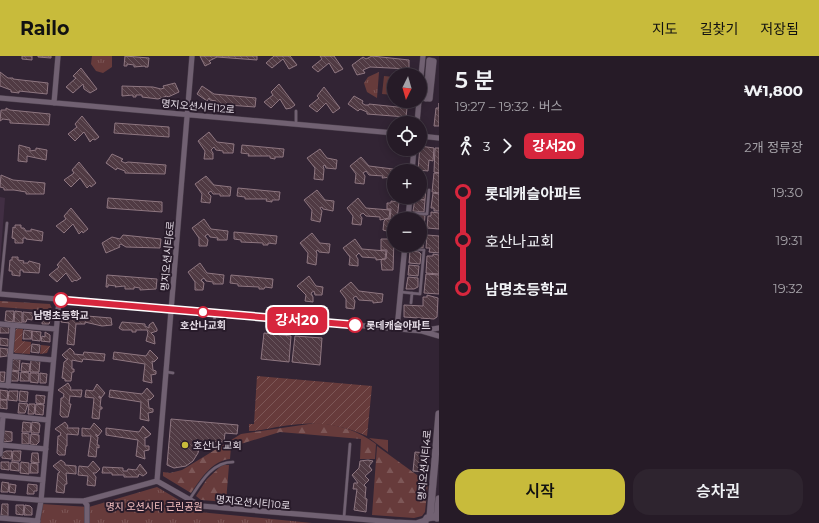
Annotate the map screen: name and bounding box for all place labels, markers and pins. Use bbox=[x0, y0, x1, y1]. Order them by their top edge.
marker: 남명초등학교 bbox=[53, 292, 69, 308]
marker: 호산나교회 bbox=[197, 306, 209, 318]
place label: 남명초등학교 bbox=[33, 309, 89, 322]
marker: 롯데캐슬아파트 bbox=[347, 317, 363, 333]
place label: 호산나교회 bbox=[180, 319, 226, 332]
place label: 롯데캐슬아파트 bbox=[366, 319, 430, 332]
place label: 호산나 교회 bbox=[193, 439, 242, 452]
marker: 호산나 교회 bbox=[180, 440, 190, 450]

